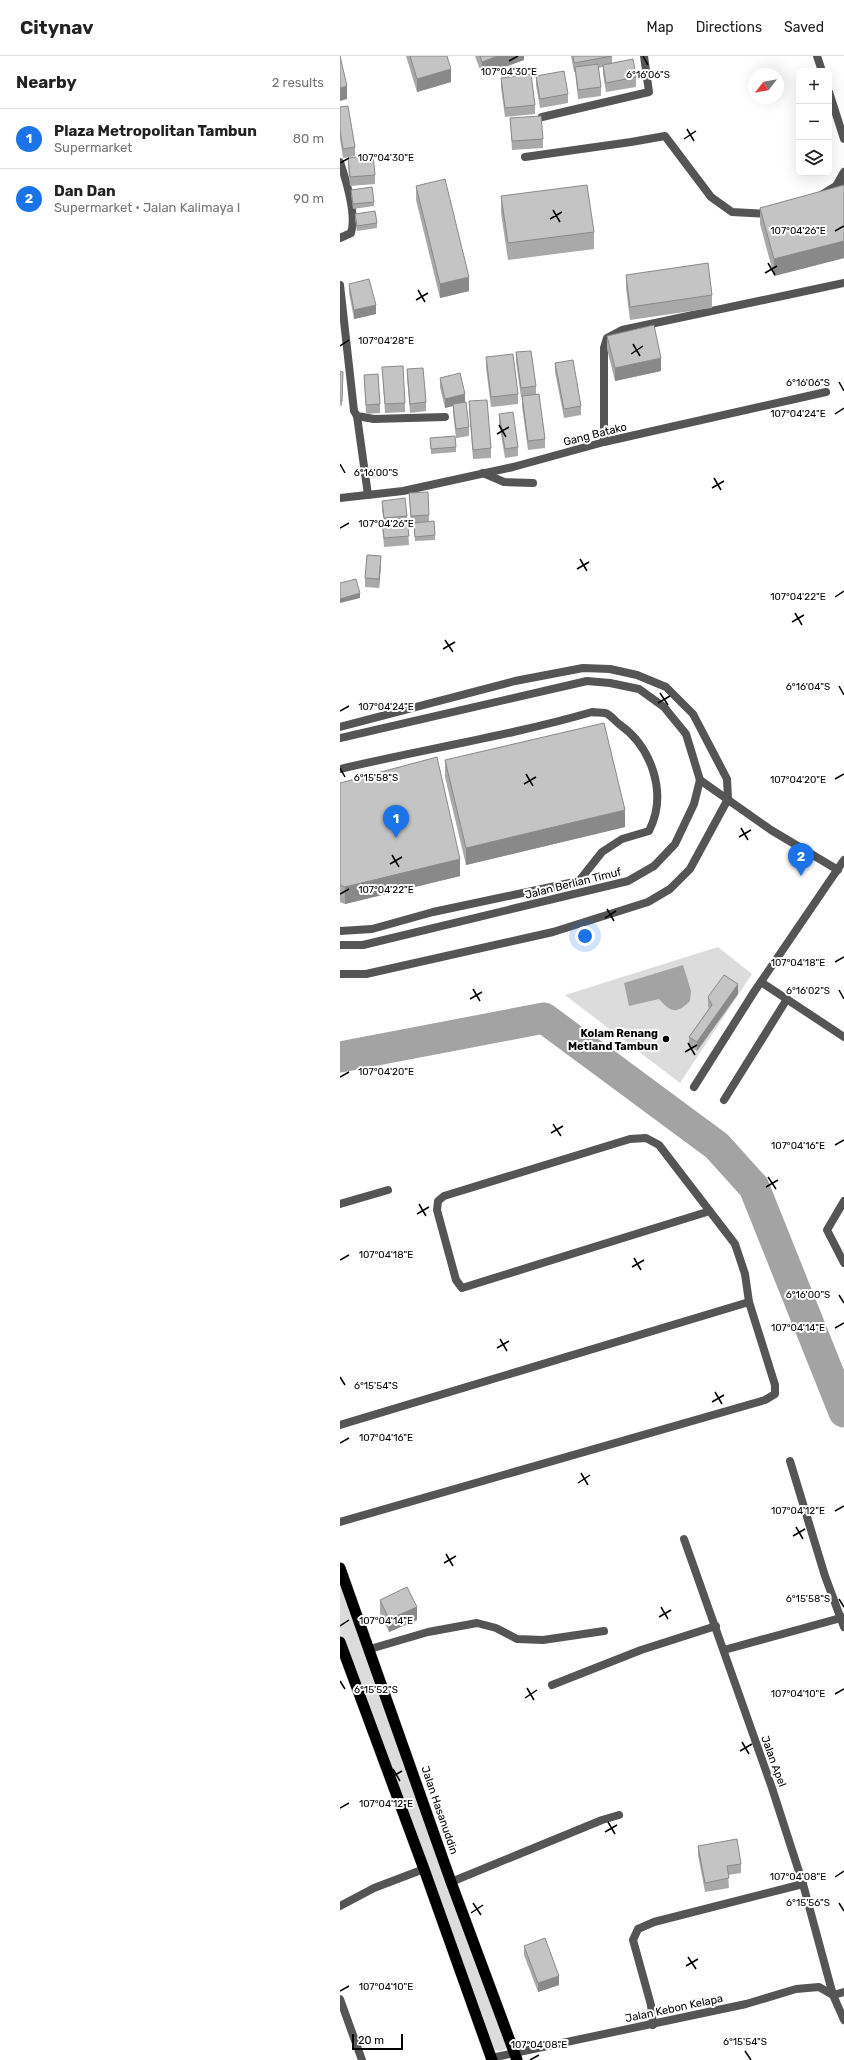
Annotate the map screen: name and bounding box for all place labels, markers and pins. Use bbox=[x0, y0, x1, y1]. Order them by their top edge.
pin: 1 bbox=[383, 805, 409, 838]
pin: 2 bbox=[788, 843, 814, 876]
place label: Kolam Renang Metland Tambun bbox=[568, 1027, 658, 1053]
marker: Kolam Renang Metland Tambun bbox=[661, 1034, 671, 1044]

